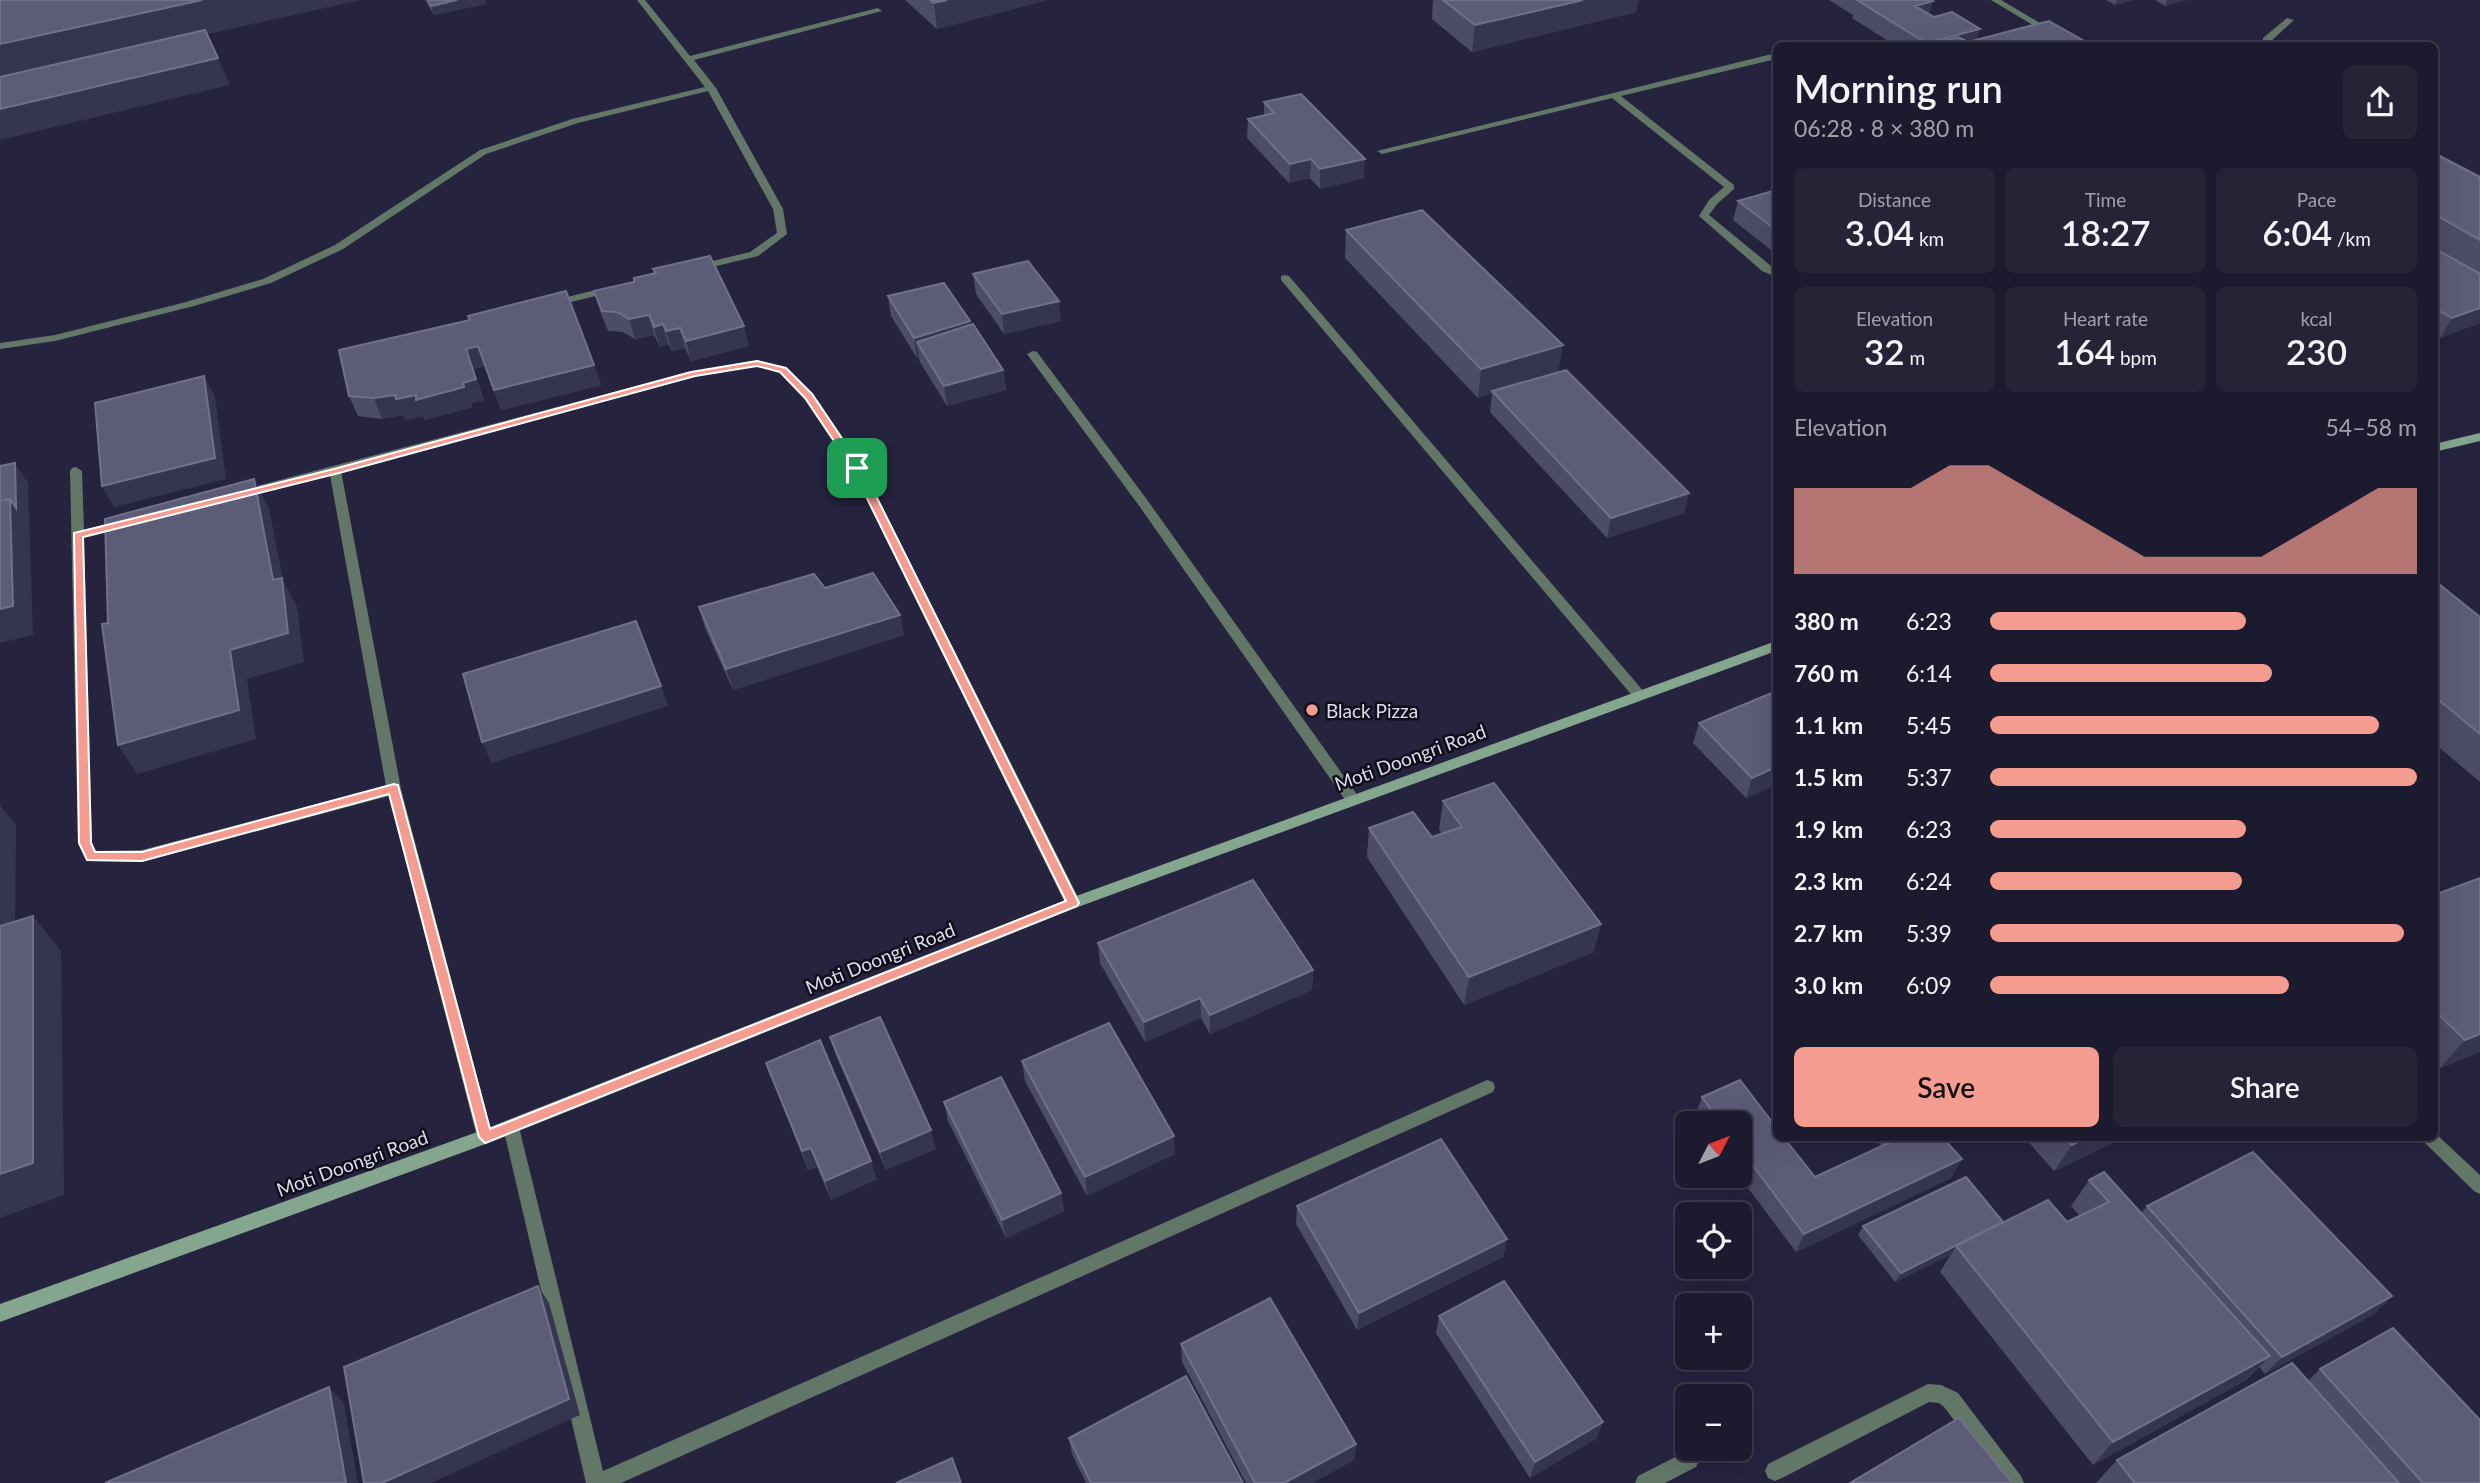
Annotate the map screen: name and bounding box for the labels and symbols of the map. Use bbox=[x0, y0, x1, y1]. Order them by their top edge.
pin bbox=[827, 438, 887, 498]
place label: Black Pizza bbox=[1326, 699, 1418, 722]
marker: Black Pizza bbox=[1304, 702, 1320, 718]
street label: Moti Doongri Road bbox=[1331, 719, 1489, 795]
street label: Moti Doongri Road bbox=[802, 917, 958, 999]
north arrow bbox=[1675, 1111, 1752, 1188]
street label: Moti Doongri Road bbox=[273, 1125, 431, 1201]

